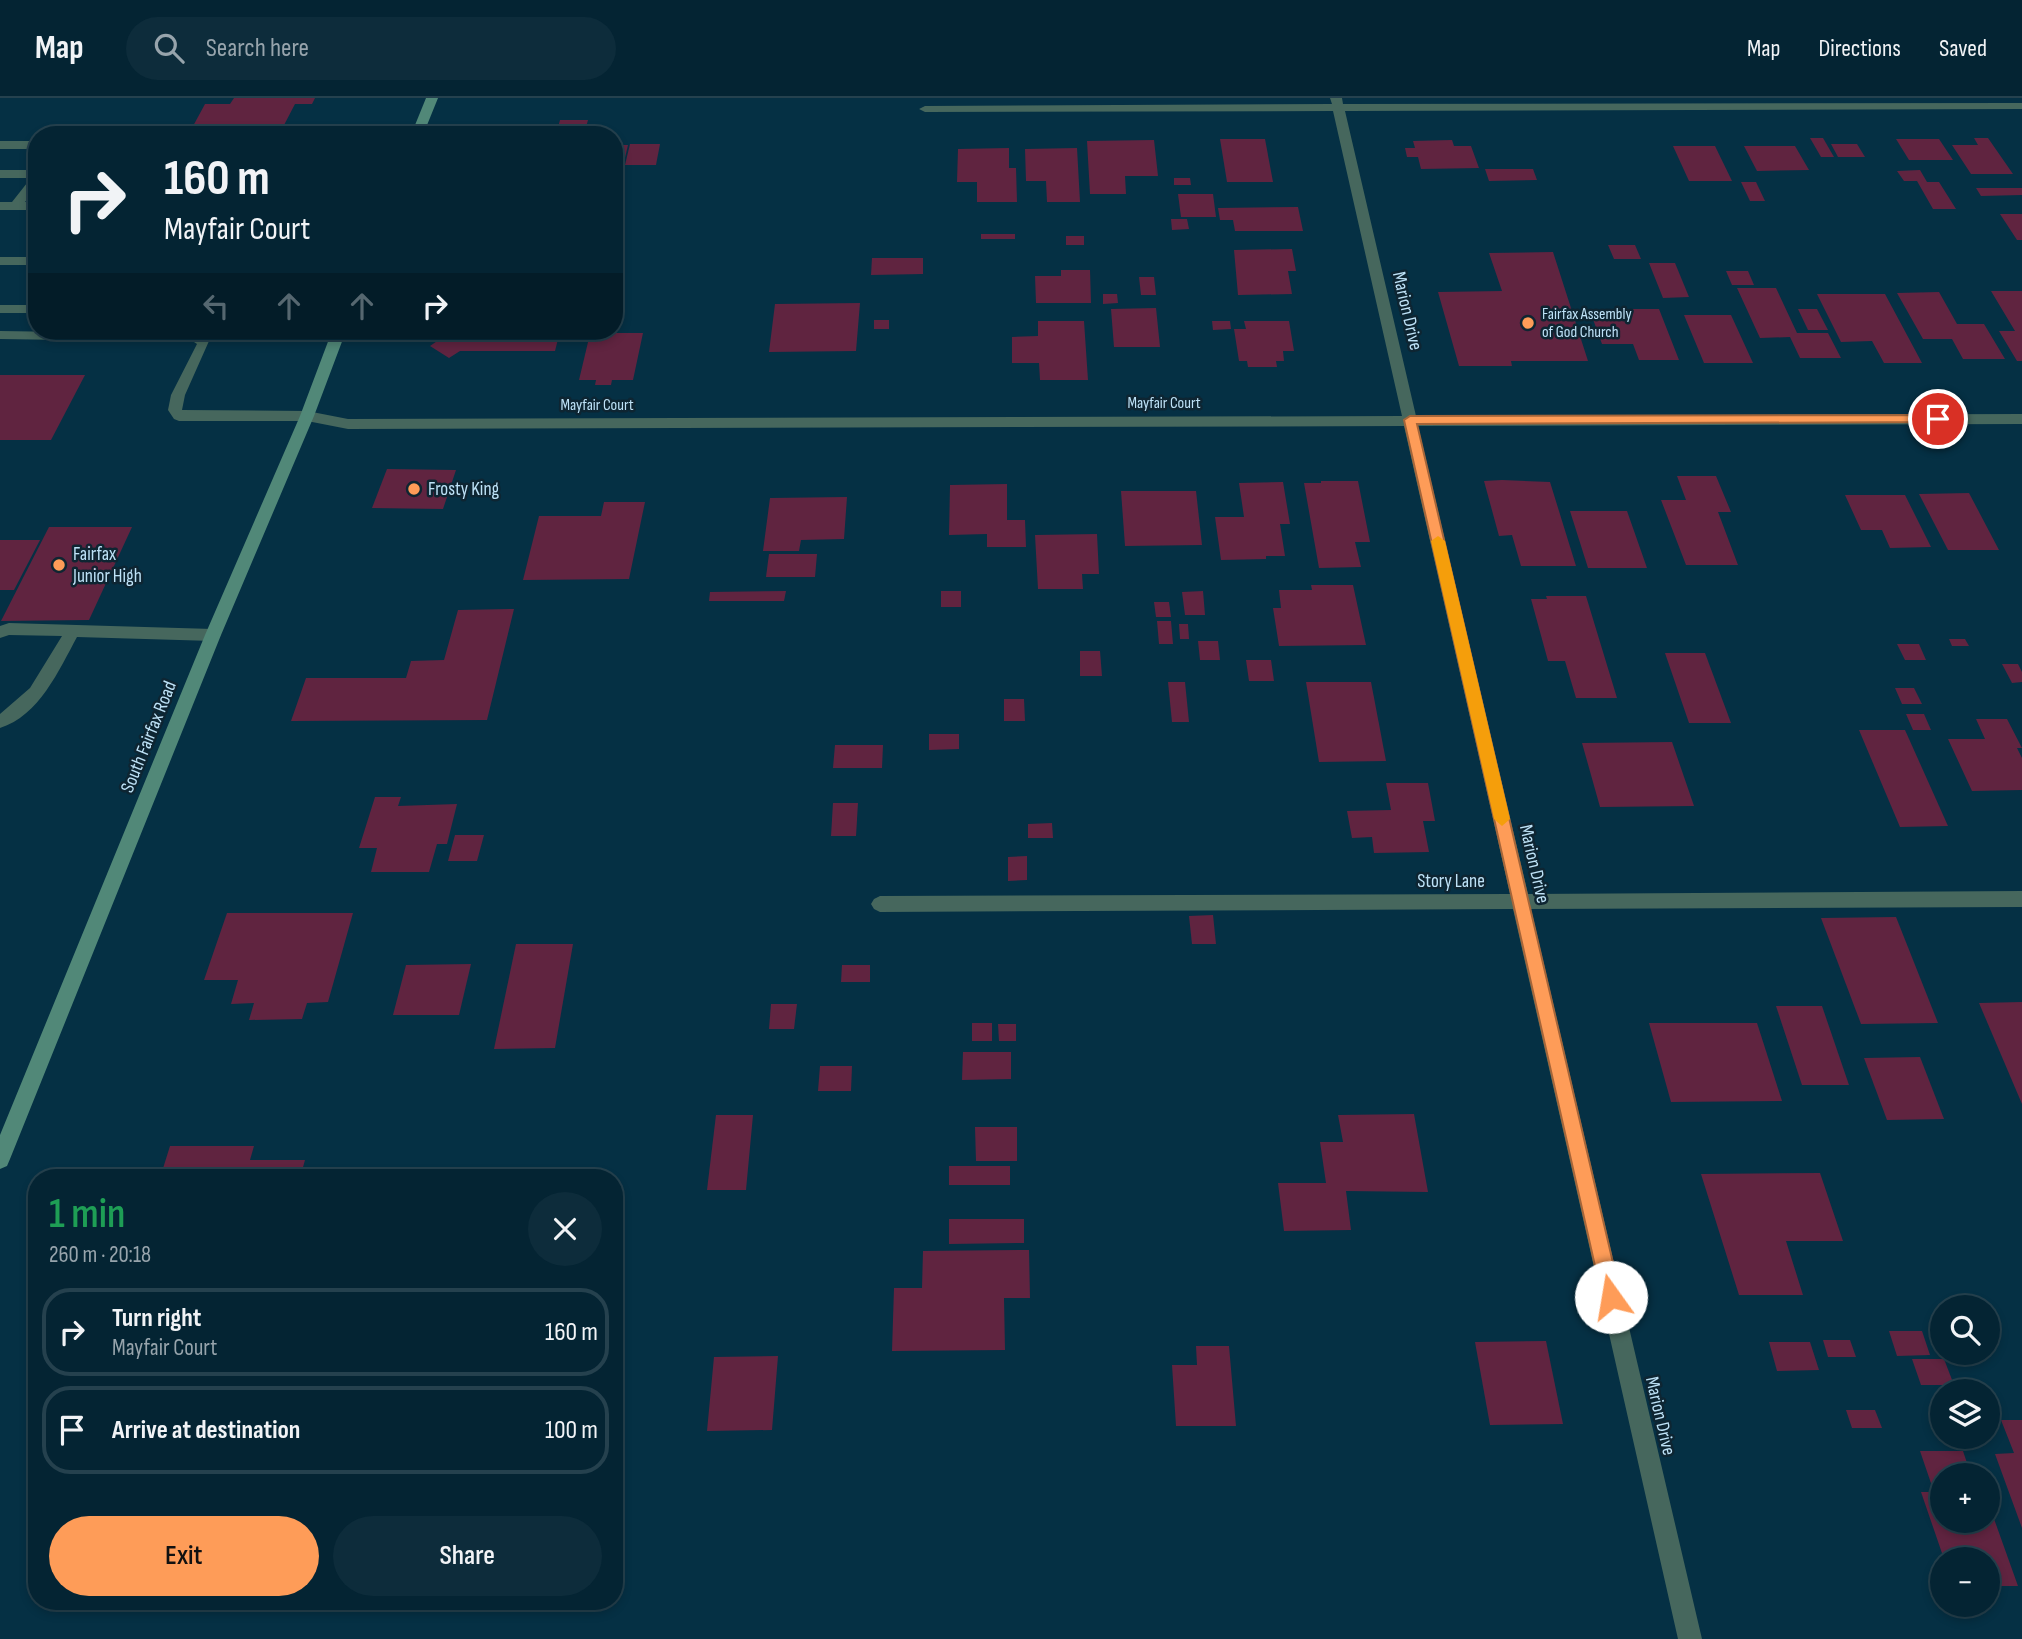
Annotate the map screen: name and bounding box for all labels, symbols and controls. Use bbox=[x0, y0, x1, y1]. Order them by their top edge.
search box bbox=[126, 17, 616, 80]
text: Map bbox=[35, 28, 84, 68]
icon: search bbox=[150, 29, 188, 67]
text: Search here bbox=[206, 33, 309, 64]
text: Map bbox=[1747, 34, 1780, 63]
text: Directions bbox=[1818, 34, 1901, 63]
text: Saved bbox=[1939, 34, 1987, 63]
text: 160 m bbox=[164, 150, 270, 209]
icon: right bbox=[49, 154, 140, 245]
text: Mayfair Court bbox=[164, 210, 310, 249]
street label: Marion Drive bbox=[1387, 270, 1427, 352]
icon: left bbox=[197, 287, 235, 325]
icon: ahead bbox=[270, 287, 308, 325]
icon: ahead bbox=[343, 287, 381, 325]
icon: right bbox=[416, 287, 454, 325]
place label: Fairfax Assembly of God Church bbox=[1542, 305, 1632, 342]
marker: Fairfax Assembly of God Church bbox=[1520, 315, 1536, 331]
pin bbox=[1908, 389, 1968, 449]
street label: Mayfair Court bbox=[1127, 394, 1201, 413]
street label: Mayfair Court bbox=[560, 396, 634, 415]
icon: arrive bbox=[1919, 400, 1957, 438]
place label: Frosty King bbox=[428, 478, 500, 501]
marker: Frosty King bbox=[406, 481, 422, 497]
place label: Fairfax Junior High bbox=[72, 543, 142, 588]
marker: Fairfax Junior High bbox=[51, 557, 67, 573]
street label: South Fairfax Road bbox=[116, 678, 182, 796]
street label: Marion Drive bbox=[1514, 823, 1554, 905]
street label: Story Lane bbox=[1417, 870, 1485, 893]
text: 1 min bbox=[49, 1189, 125, 1240]
button: close bbox=[528, 1192, 602, 1266]
text: 260 m · 20:18 bbox=[49, 1241, 151, 1269]
position arrow bbox=[1574, 1260, 1648, 1334]
map controls bbox=[1930, 1295, 2000, 1617]
button: search bbox=[1930, 1295, 2000, 1365]
text: Turn right bbox=[112, 1303, 201, 1334]
icon: right bbox=[53, 1313, 91, 1351]
text: 160 m bbox=[545, 1317, 598, 1348]
text: Mayfair Court bbox=[112, 1334, 217, 1362]
street label: Marion Drive bbox=[1640, 1375, 1680, 1457]
button: layers bbox=[1930, 1379, 2000, 1449]
icon: arrive bbox=[53, 1411, 91, 1449]
text: Arrive at destination bbox=[112, 1415, 300, 1446]
text: 100 m bbox=[545, 1415, 598, 1446]
button: + bbox=[1930, 1463, 2000, 1533]
button: Exit bbox=[49, 1516, 319, 1596]
button: Share bbox=[333, 1516, 602, 1596]
button: − bbox=[1930, 1547, 2000, 1617]

